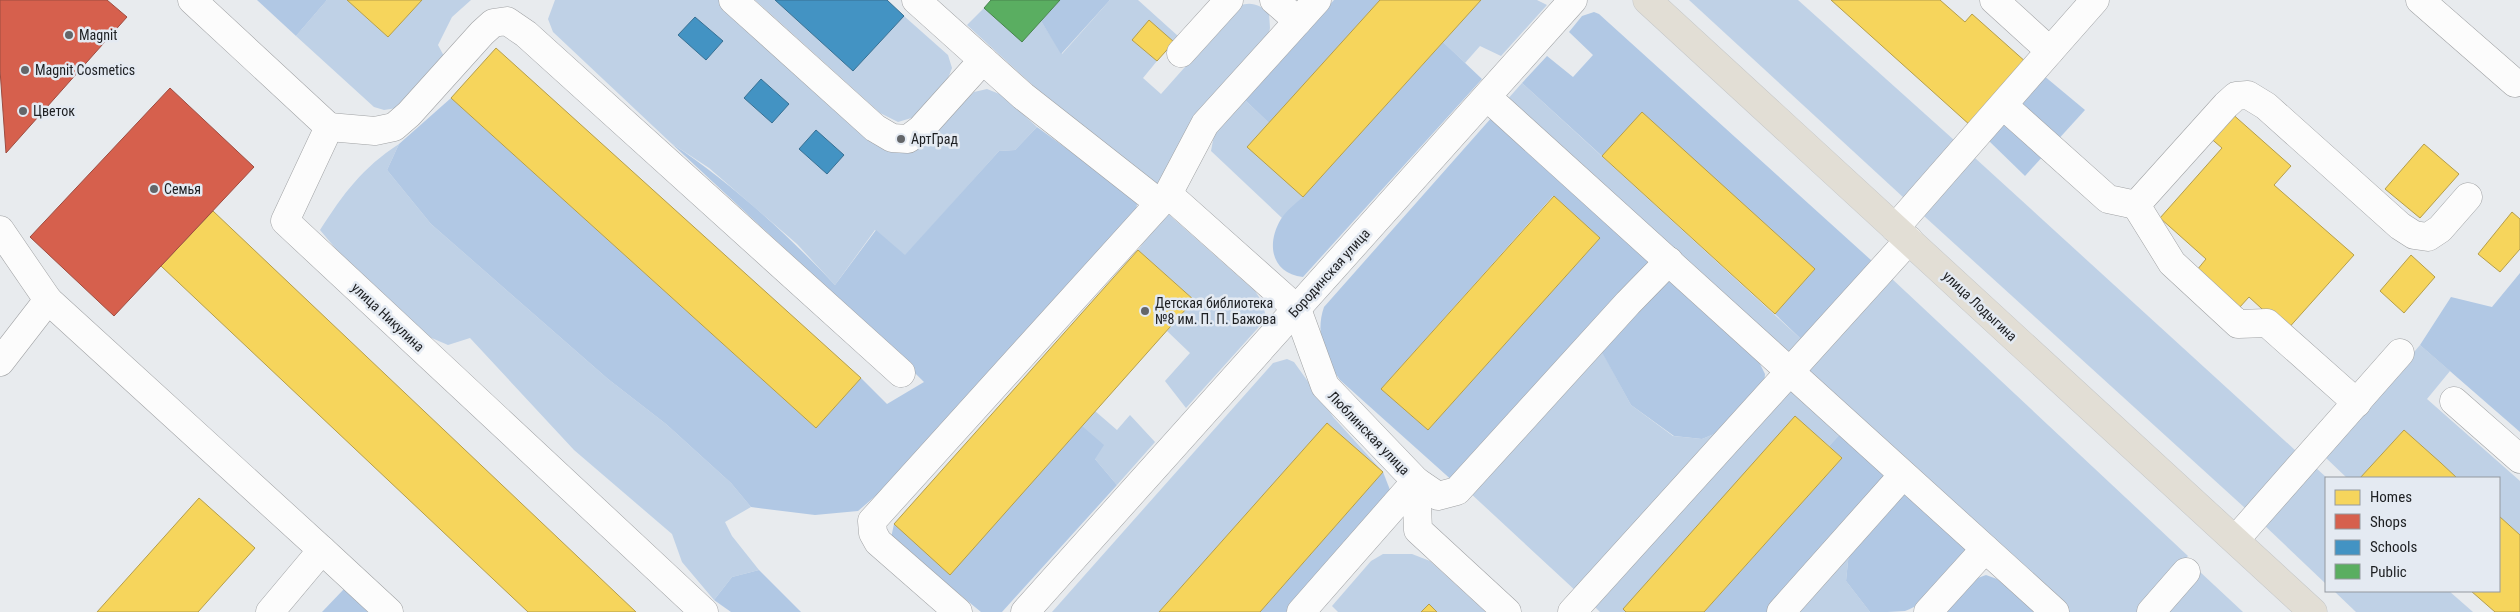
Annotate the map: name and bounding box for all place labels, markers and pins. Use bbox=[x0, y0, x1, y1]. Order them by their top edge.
place label: Magnit bbox=[79, 27, 117, 43]
marker: Magnit bbox=[63, 29, 75, 41]
place label: Magnit Cosmetics bbox=[35, 62, 135, 78]
marker: Magnit Cosmetics bbox=[19, 64, 31, 76]
place label: Цветок bbox=[33, 103, 75, 119]
marker: Цветок bbox=[17, 105, 29, 117]
place label: АртГрад bbox=[911, 131, 958, 147]
marker: АртГрад bbox=[895, 133, 907, 145]
place label: Семья bbox=[164, 181, 201, 197]
marker: Семья bbox=[148, 183, 160, 195]
place label: Детская библиотека №8 им. П. П. Бажова bbox=[1155, 295, 1276, 327]
marker: Детская библиотека №8 им. П. П. Бажова bbox=[1139, 305, 1151, 317]

